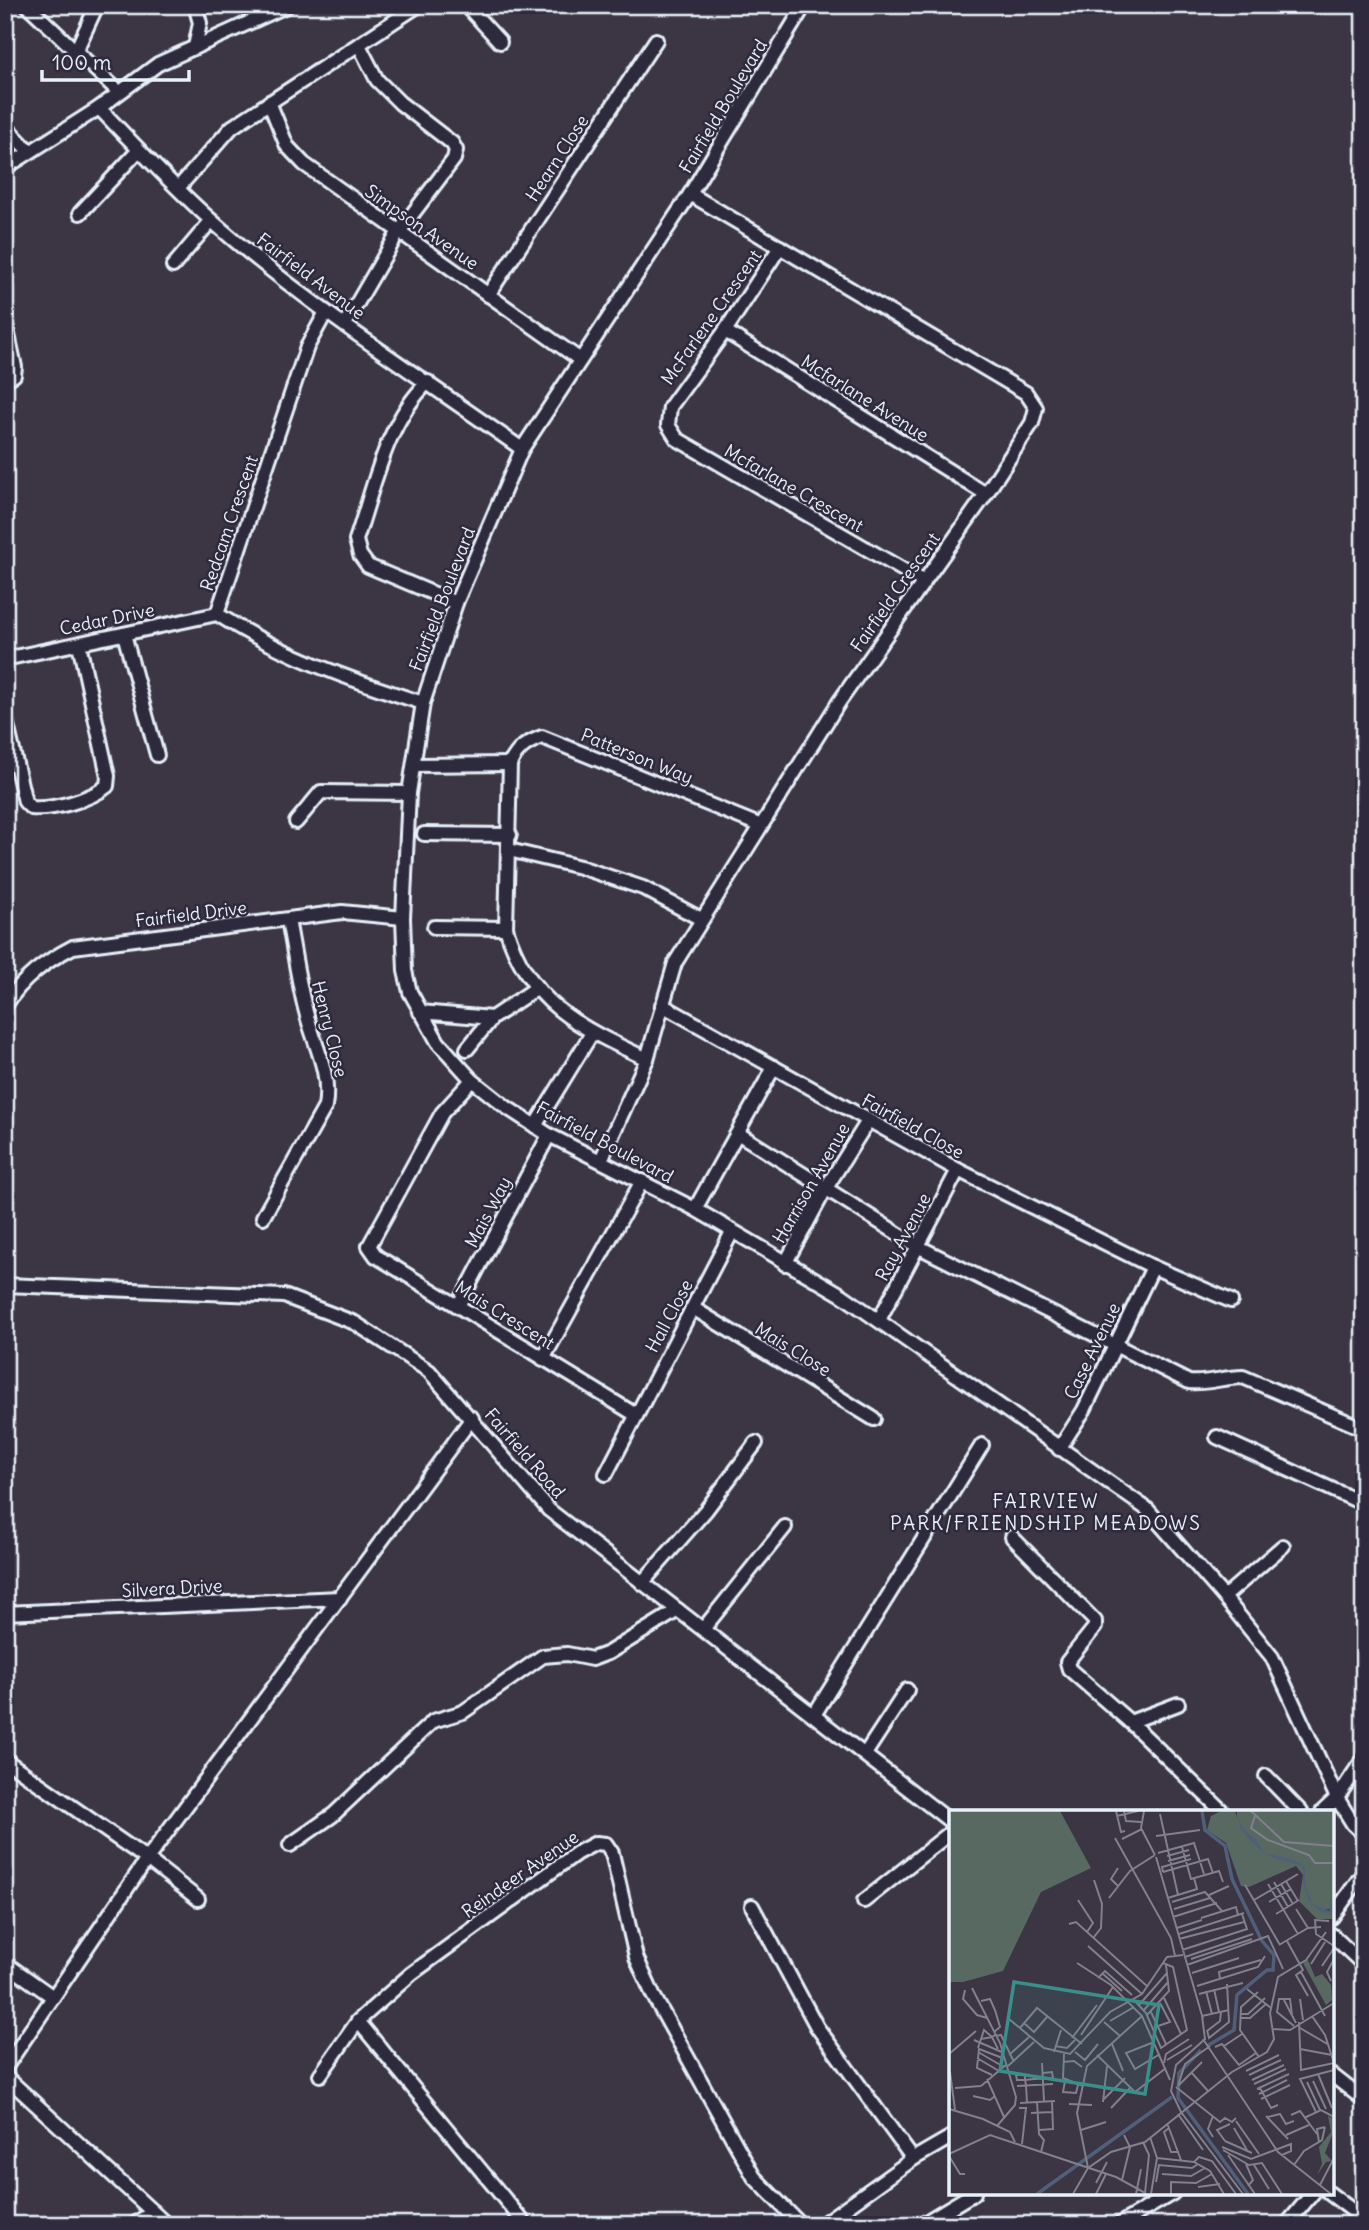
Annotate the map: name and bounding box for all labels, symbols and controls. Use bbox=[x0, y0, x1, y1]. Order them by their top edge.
street label: Fairfield Boulevard bbox=[674, 34, 772, 177]
scale bar bbox=[42, 38, 189, 82]
text: 100 m bbox=[52, 49, 111, 76]
street label: Hearn Close bbox=[520, 110, 594, 206]
street label: Simpson Avenue bbox=[361, 179, 483, 275]
street label: Fairfield Avenue bbox=[252, 228, 370, 324]
street label: McFarlene Crescent bbox=[656, 245, 766, 389]
street label: Mcfarlane Avenue bbox=[797, 350, 933, 446]
street label: Mcfarlane Crescent bbox=[720, 439, 868, 537]
street label: Redcam Crescent bbox=[195, 452, 263, 594]
street label: Fairfield Boulevard bbox=[404, 523, 480, 674]
street label: Fairfield Crescent bbox=[845, 528, 945, 656]
street label: Cedar Drive bbox=[58, 598, 156, 640]
street label: Patterson Way bbox=[578, 723, 696, 789]
street label: Fairfield Drive bbox=[134, 896, 248, 932]
street label: Henry Close bbox=[307, 978, 353, 1080]
street label: Fairfield Close bbox=[858, 1088, 968, 1164]
street label: Fairfield Boulevard bbox=[532, 1096, 678, 1188]
street label: Harrison Avenue bbox=[767, 1119, 855, 1247]
street label: Mais Way bbox=[460, 1172, 516, 1252]
street label: Ray Avenue bbox=[870, 1189, 936, 1285]
street label: Mais Crescent bbox=[451, 1275, 559, 1355]
street label: Hall Close bbox=[640, 1276, 698, 1356]
street label: Case Avenue bbox=[1059, 1299, 1125, 1403]
street label: Mais Close bbox=[751, 1317, 835, 1381]
street label: Fairfield Road bbox=[480, 1403, 571, 1503]
district label: FAIRVIEW PARK/FRIENDSHIP MEADOWS bbox=[890, 1489, 1202, 1535]
street label: Silvera Drive bbox=[121, 1574, 223, 1602]
inset map bbox=[949, 1810, 1334, 2195]
street label: Reindeer Avenue bbox=[457, 1825, 583, 1923]

